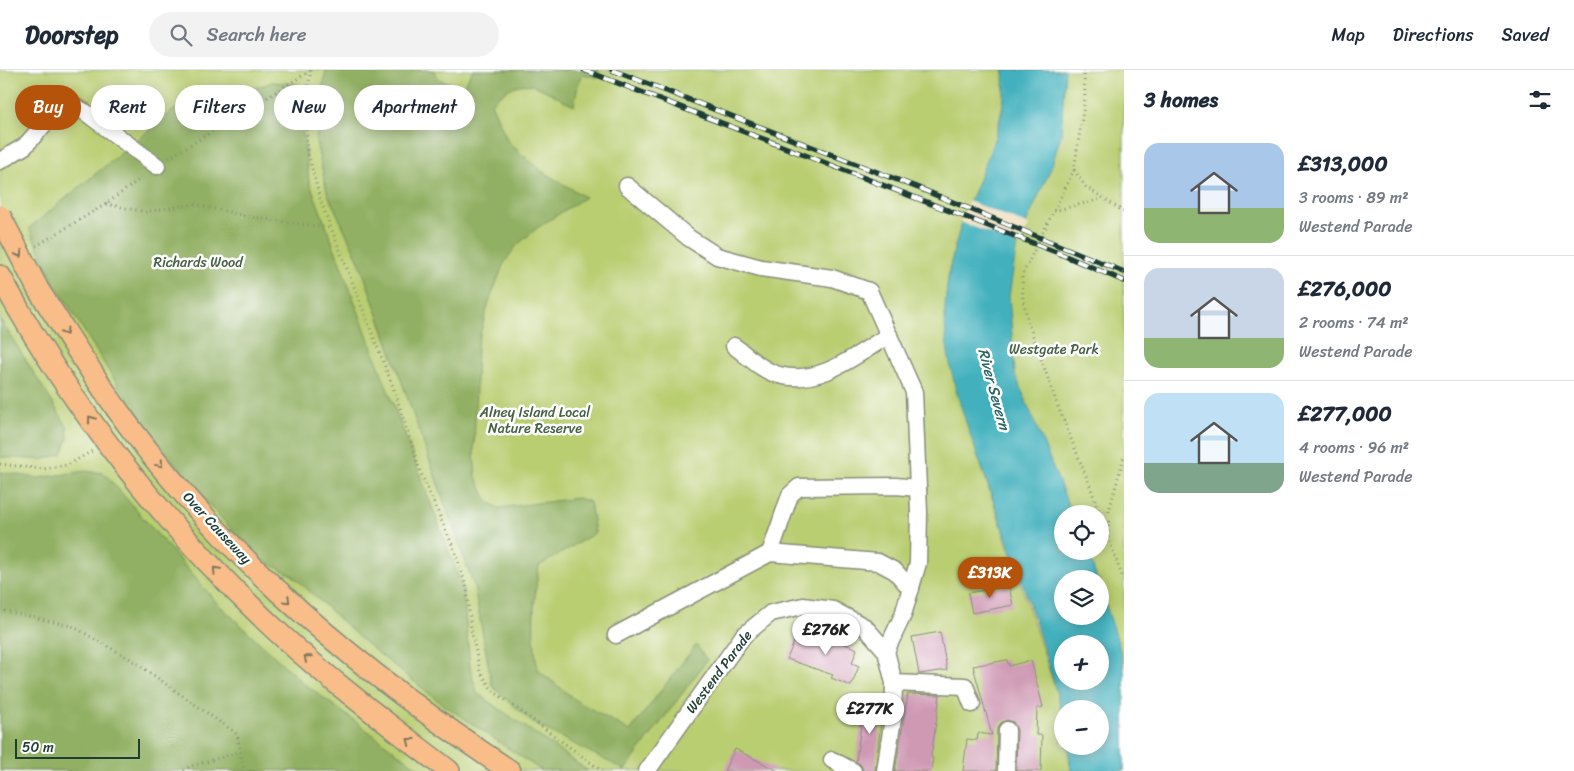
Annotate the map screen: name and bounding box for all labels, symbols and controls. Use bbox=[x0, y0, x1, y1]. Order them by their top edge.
search box bbox=[149, 12, 499, 57]
text: Doorstep bbox=[25, 14, 119, 56]
text: Search here bbox=[207, 18, 307, 51]
text: Map bbox=[1332, 19, 1365, 51]
text: Directions bbox=[1393, 19, 1474, 51]
text: Saved bbox=[1502, 19, 1549, 51]
icon: search bbox=[167, 21, 195, 49]
text: 3 homes bbox=[1144, 81, 1218, 119]
chip: Buy bbox=[15, 85, 81, 130]
chip: Rent bbox=[91, 85, 165, 130]
chip: Filters bbox=[175, 85, 264, 130]
chip: New bbox=[274, 85, 344, 130]
chip: Apartment bbox=[354, 85, 475, 130]
icon: filters bbox=[1526, 86, 1554, 114]
text: £313,000 bbox=[1299, 145, 1388, 183]
icon: home bbox=[1184, 163, 1244, 223]
text: 3 rooms · 89 m² bbox=[1299, 183, 1408, 212]
text: Westend Parade bbox=[1299, 212, 1412, 241]
one-way arrow bbox=[13, 249, 23, 258]
park label: Richards Wood bbox=[153, 250, 244, 275]
text: £276,000 bbox=[1299, 270, 1392, 308]
icon: home bbox=[1184, 288, 1244, 348]
text: 2 rooms · 74 m² bbox=[1299, 308, 1409, 337]
one-way arrow bbox=[59, 327, 69, 336]
park label: Westgate Park bbox=[1009, 337, 1099, 362]
text: Westend Parade bbox=[1299, 337, 1412, 366]
water label: River Severn bbox=[971, 345, 1018, 435]
text: £277,000 bbox=[1299, 395, 1392, 433]
park label: Alney Island Local Nature Reserve bbox=[479, 400, 591, 441]
icon: home bbox=[1184, 413, 1244, 473]
one-way arrow bbox=[88, 415, 97, 425]
text: 4 rooms · 96 m² bbox=[1299, 433, 1409, 462]
one-way arrow bbox=[154, 458, 162, 467]
text: Westend Parade bbox=[1299, 462, 1412, 491]
street label: Over Causeway bbox=[176, 486, 258, 571]
map controls bbox=[1054, 505, 1109, 755]
button: locate bbox=[1054, 505, 1109, 560]
pin: £313K bbox=[955, 556, 1025, 599]
text: £313K bbox=[969, 558, 1011, 587]
one-way arrow bbox=[213, 567, 222, 576]
button: layers bbox=[1054, 570, 1109, 625]
one-way arrow bbox=[281, 594, 290, 603]
pin: £276K bbox=[791, 614, 861, 656]
text: £276K bbox=[803, 615, 849, 644]
street label: Westend Parade bbox=[679, 625, 759, 719]
button: + bbox=[1054, 635, 1109, 690]
one-way arrow bbox=[303, 654, 312, 663]
pin: £277K bbox=[835, 692, 905, 735]
text: £277K bbox=[847, 694, 893, 723]
button: − bbox=[1054, 700, 1109, 755]
text: 50 m bbox=[22, 735, 54, 760]
scale bar bbox=[15, 736, 140, 759]
one-way arrow bbox=[407, 738, 416, 747]

